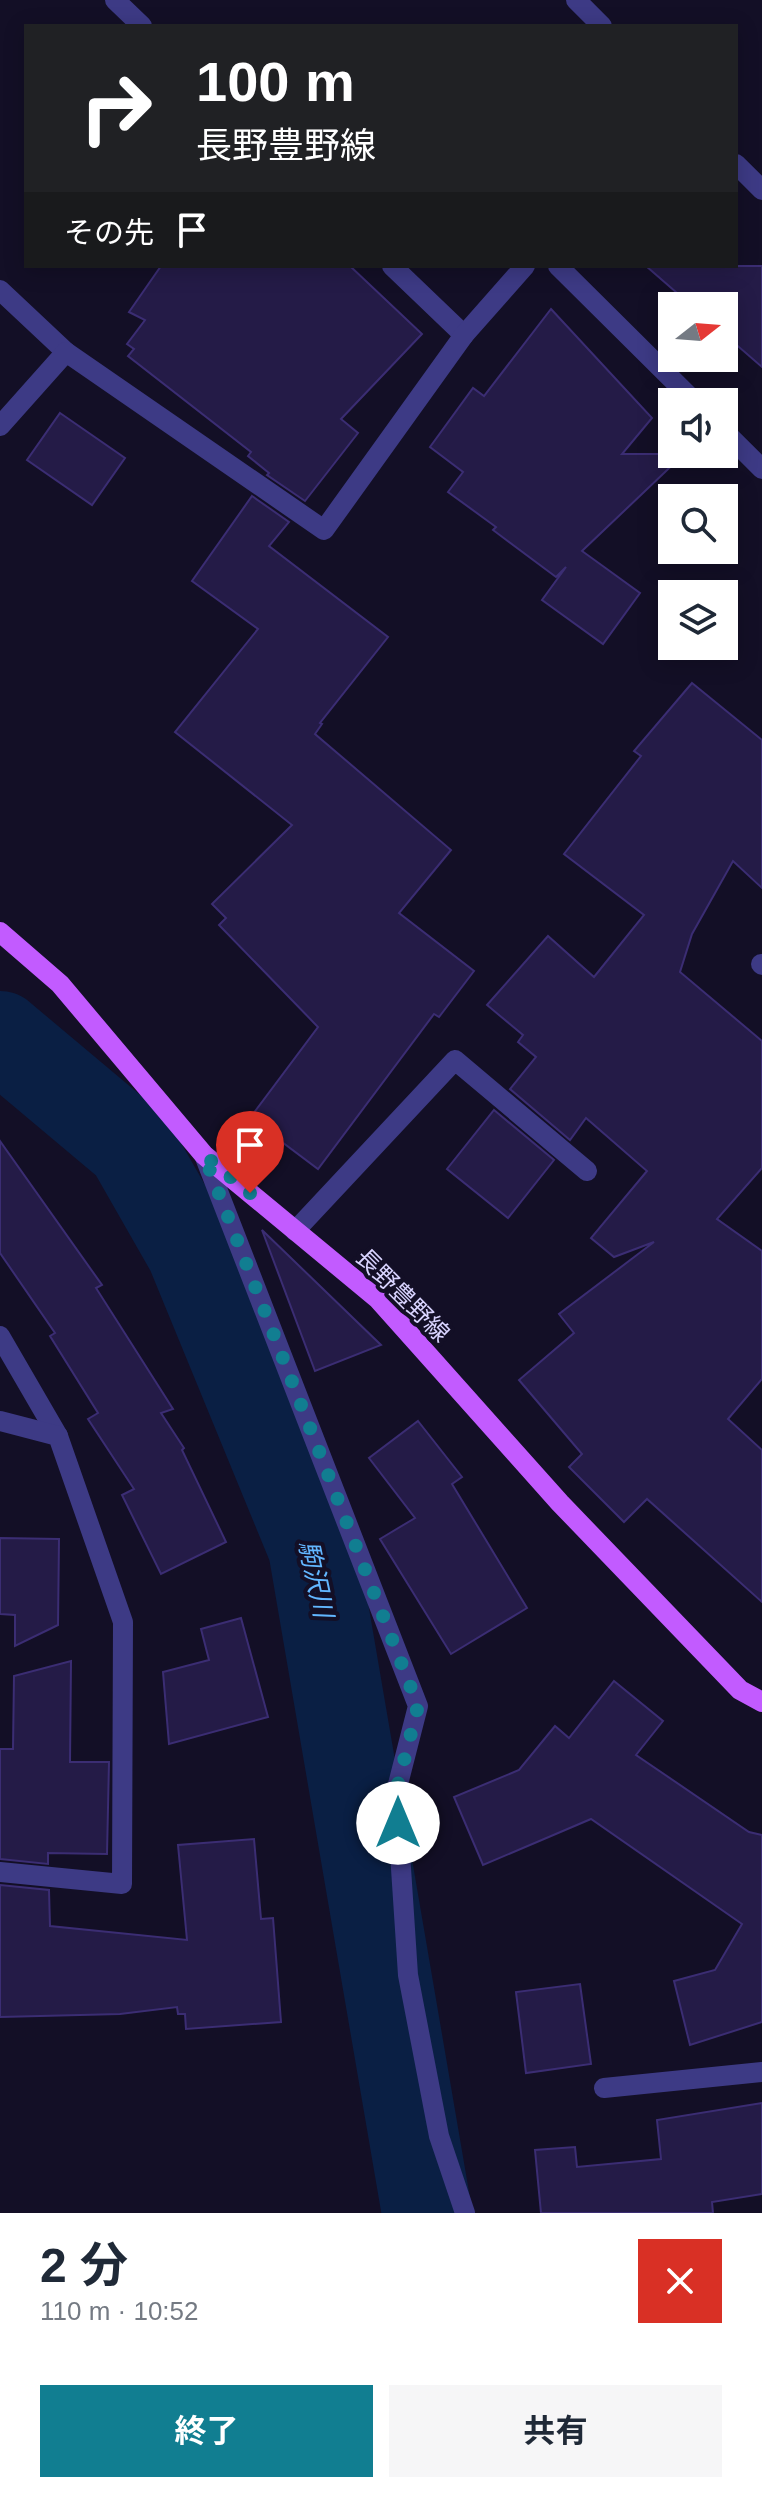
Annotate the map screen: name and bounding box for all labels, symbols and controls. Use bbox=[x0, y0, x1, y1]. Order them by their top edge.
text: 100 m bbox=[196, 50, 355, 113]
icon: right bbox=[64, 56, 168, 160]
text: 長野豊野線 bbox=[196, 125, 376, 166]
icon: arrive bbox=[170, 208, 214, 252]
text: その先 bbox=[64, 216, 154, 249]
north arrow bbox=[658, 292, 738, 372]
map controls bbox=[658, 292, 738, 660]
button: sound bbox=[658, 388, 738, 468]
button: search bbox=[658, 484, 738, 564]
button: layers bbox=[658, 580, 738, 660]
pin bbox=[216, 1111, 284, 1193]
icon: arrive bbox=[228, 1123, 272, 1167]
street label: 長野豊野線 bbox=[351, 1243, 455, 1347]
water label: 駒沢川 bbox=[293, 1538, 339, 1623]
position arrow bbox=[356, 1781, 440, 1865]
text: 2 分 bbox=[40, 2239, 128, 2292]
button: close bbox=[638, 2239, 722, 2323]
text: 110 m · 10:52 bbox=[40, 2296, 199, 2326]
button: 終了 bbox=[40, 2385, 373, 2477]
button: 共有 bbox=[389, 2385, 722, 2477]

